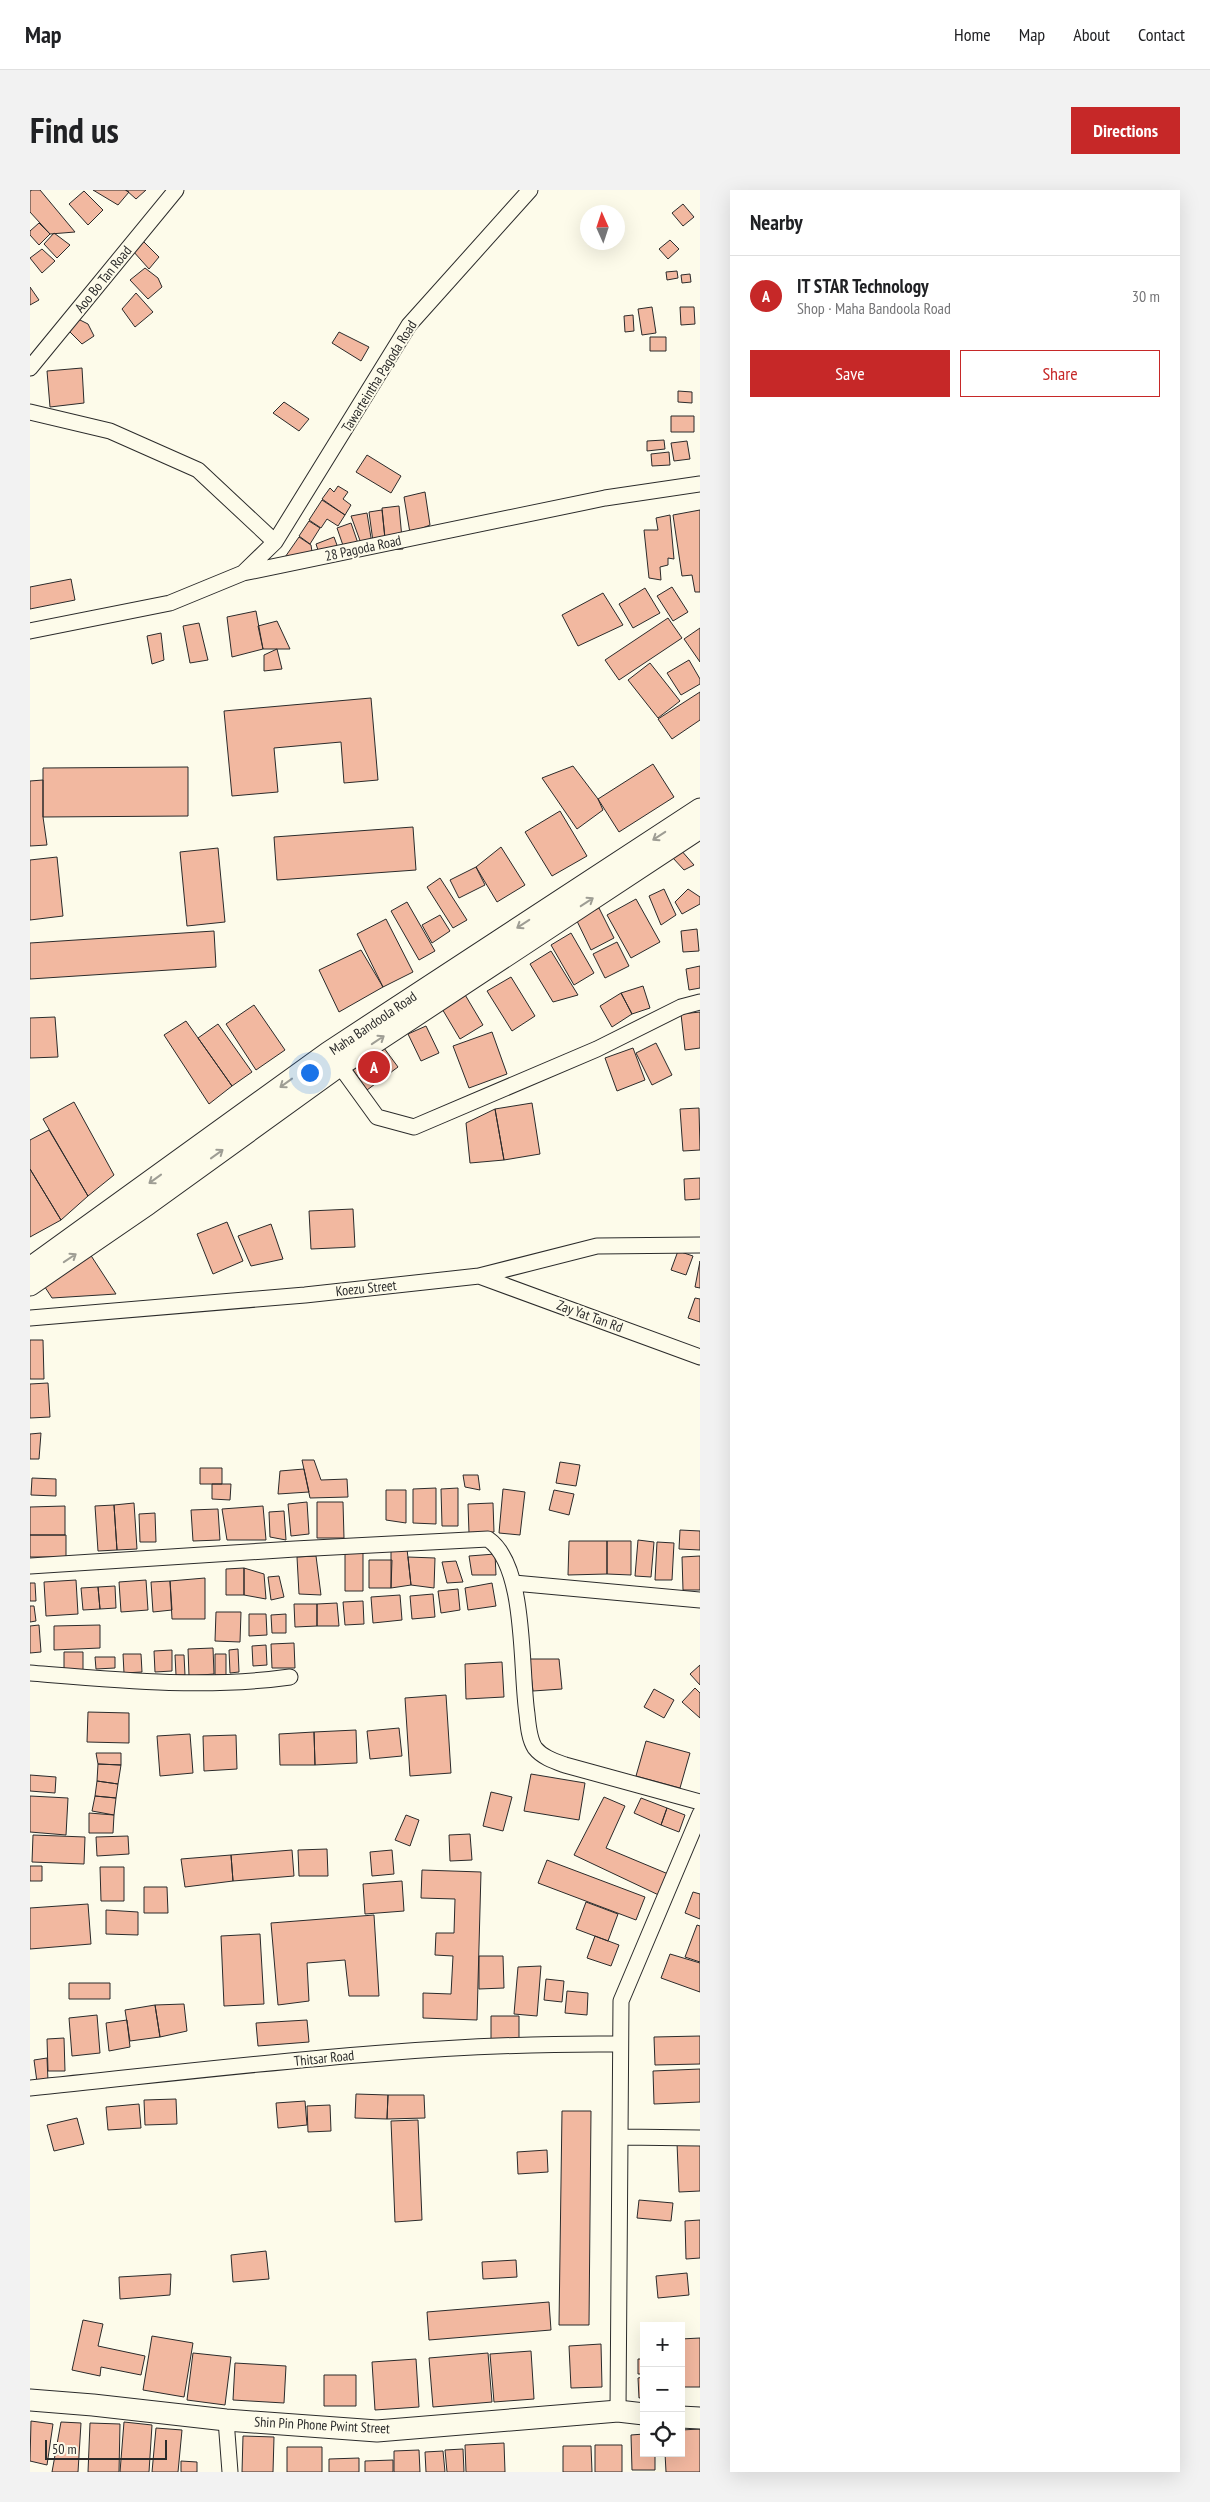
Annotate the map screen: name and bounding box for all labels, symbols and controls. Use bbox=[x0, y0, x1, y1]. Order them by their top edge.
text: Map bbox=[25, 19, 62, 50]
text: Home bbox=[954, 23, 991, 46]
text: Map bbox=[1019, 23, 1045, 46]
text: About bbox=[1073, 23, 1110, 46]
text: Contact bbox=[1138, 23, 1185, 46]
text: Find us bbox=[30, 107, 119, 153]
button: Directions bbox=[1071, 107, 1180, 154]
north arrow bbox=[580, 205, 625, 250]
text: Nearby bbox=[750, 209, 803, 236]
street label: Aoo Bo Tan Road bbox=[71, 242, 135, 316]
text: IT STAR Technology bbox=[797, 274, 929, 298]
text: A bbox=[762, 286, 770, 306]
text: 30 m bbox=[1132, 286, 1160, 306]
text: Shop · Maha Bandoola Road bbox=[797, 298, 951, 318]
street label: Tawarteintha Pagoda Road bbox=[337, 317, 421, 435]
button: Save bbox=[750, 350, 950, 397]
button: Share bbox=[960, 350, 1160, 397]
street label: 28 Pagoda Road bbox=[323, 531, 403, 565]
one-way arrow bbox=[652, 830, 666, 841]
one-way arrow bbox=[580, 897, 594, 907]
one-way arrow bbox=[516, 919, 530, 930]
street label: Maha Bandoola Road bbox=[326, 987, 420, 1059]
one-way arrow bbox=[371, 1035, 385, 1045]
pin: A bbox=[358, 1048, 390, 1086]
your location bbox=[297, 1060, 323, 1086]
one-way arrow bbox=[280, 1078, 294, 1089]
one-way arrow bbox=[210, 1149, 224, 1159]
one-way arrow bbox=[148, 1174, 162, 1184]
one-way arrow bbox=[63, 1253, 77, 1263]
street label: Koezu Street bbox=[335, 1276, 397, 1300]
street label: Zay Yat Tan Rd bbox=[554, 1296, 626, 1336]
street label: Thitsar Road bbox=[293, 2046, 355, 2070]
map controls bbox=[640, 2322, 685, 2457]
button: + bbox=[640, 2322, 685, 2367]
button: − bbox=[640, 2367, 685, 2412]
street label: Shin Pin Phone Pwint Street bbox=[254, 2412, 390, 2438]
button: locate bbox=[640, 2412, 685, 2457]
scale bar bbox=[45, 2437, 168, 2460]
text: 50 m bbox=[52, 2440, 77, 2458]

